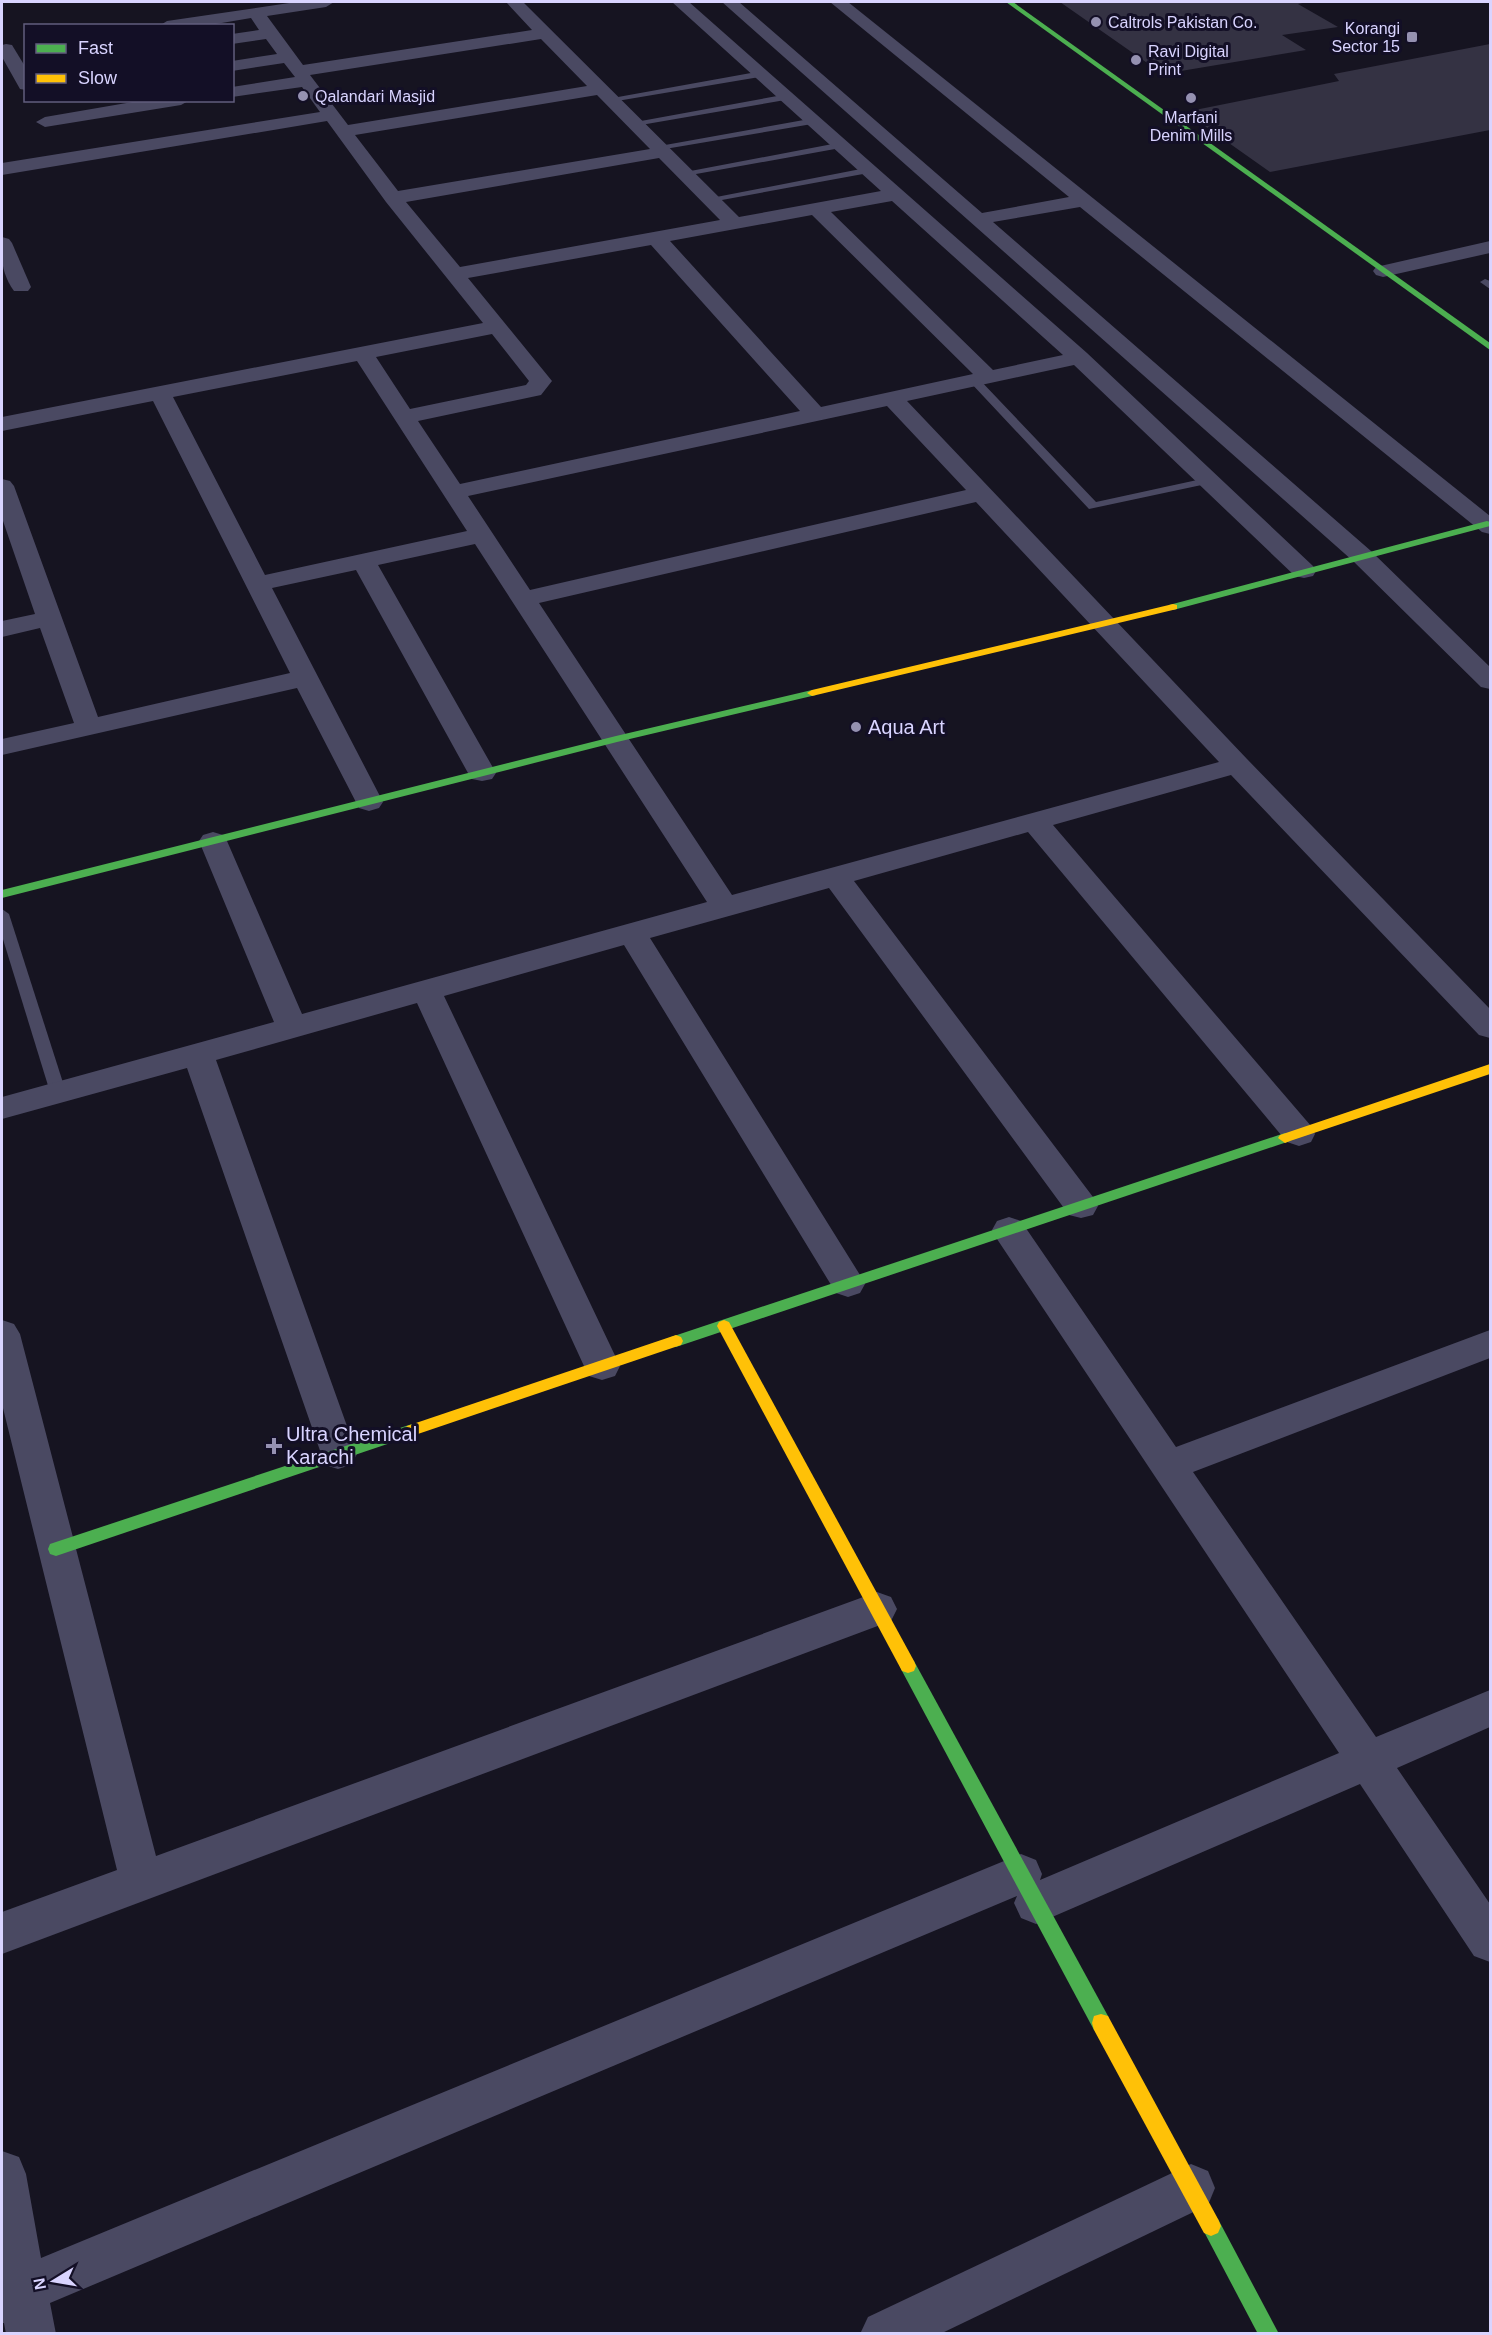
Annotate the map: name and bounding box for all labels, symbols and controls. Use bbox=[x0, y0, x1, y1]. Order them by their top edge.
place label: Caltrols Pakistan Co. bbox=[1108, 14, 1257, 31]
marker: Caltrols Pakistan Co. bbox=[1089, 15, 1103, 29]
place label: Korangi Sector 15 bbox=[1332, 20, 1400, 55]
legend bbox=[24, 24, 234, 102]
marker: Korangi Sector 15 bbox=[1405, 30, 1419, 44]
text: Fast bbox=[78, 38, 113, 58]
place label: Ravi Digital Print bbox=[1148, 43, 1229, 78]
marker: Ravi Digital Print bbox=[1129, 53, 1143, 67]
text: Slow bbox=[78, 68, 118, 88]
place label: Qalandari Masjid bbox=[315, 88, 435, 105]
marker: Qalandari Masjid bbox=[296, 89, 310, 103]
marker: Marfani Denim Mills bbox=[1184, 91, 1198, 105]
place label: Marfani Denim Mills bbox=[1150, 109, 1232, 144]
place label: Aqua Art bbox=[868, 716, 945, 738]
marker: Aqua Art bbox=[849, 720, 863, 734]
place label: Ultra Chemical Karachi bbox=[286, 1423, 417, 1468]
marker: Ultra Chemical Karachi bbox=[267, 1439, 281, 1453]
north arrow bbox=[24, 2251, 84, 2311]
text: N bbox=[30, 2276, 49, 2291]

